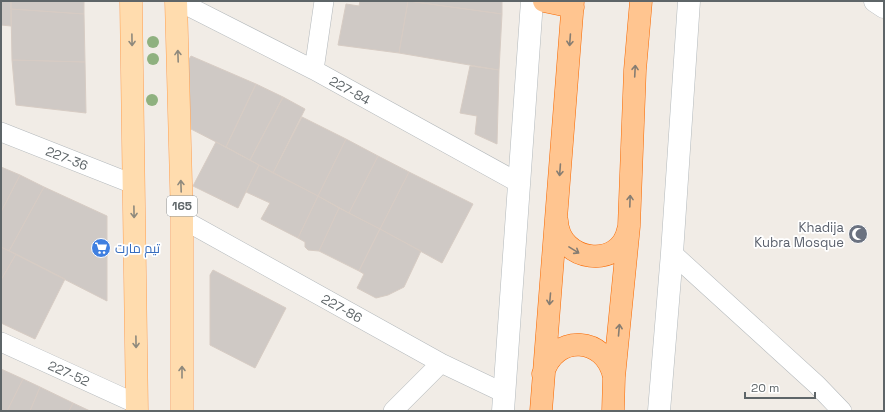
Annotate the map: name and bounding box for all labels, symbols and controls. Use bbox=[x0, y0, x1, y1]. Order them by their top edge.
one-way arrow bbox=[128, 33, 136, 46]
one-way arrow bbox=[567, 33, 574, 46]
one-way arrow bbox=[174, 50, 181, 63]
one-way arrow bbox=[631, 65, 639, 78]
street label: 227-84 bbox=[326, 72, 373, 109]
street label: 227-36 bbox=[43, 143, 90, 174]
one-way arrow bbox=[557, 163, 564, 176]
one-way arrow bbox=[178, 180, 185, 193]
one-way arrow bbox=[626, 195, 633, 208]
road number: 165 bbox=[167, 196, 197, 216]
one-way arrow bbox=[130, 205, 138, 218]
place label: Khadija Kubra Mosque bbox=[754, 219, 845, 251]
mosque icon: Khadija Kubra Mosque bbox=[847, 223, 869, 245]
supermarket icon: تیم مارت bbox=[90, 237, 112, 259]
place label: تیم مارت bbox=[115, 240, 161, 258]
one-way arrow bbox=[569, 246, 580, 255]
street label: 227-86 bbox=[318, 290, 365, 327]
one-way arrow bbox=[546, 292, 553, 305]
one-way arrow bbox=[615, 324, 622, 337]
one-way arrow bbox=[132, 335, 140, 348]
street label: 227-52 bbox=[45, 357, 92, 390]
one-way arrow bbox=[178, 366, 186, 379]
scale bar bbox=[745, 374, 815, 400]
text: 20 m bbox=[751, 380, 779, 396]

